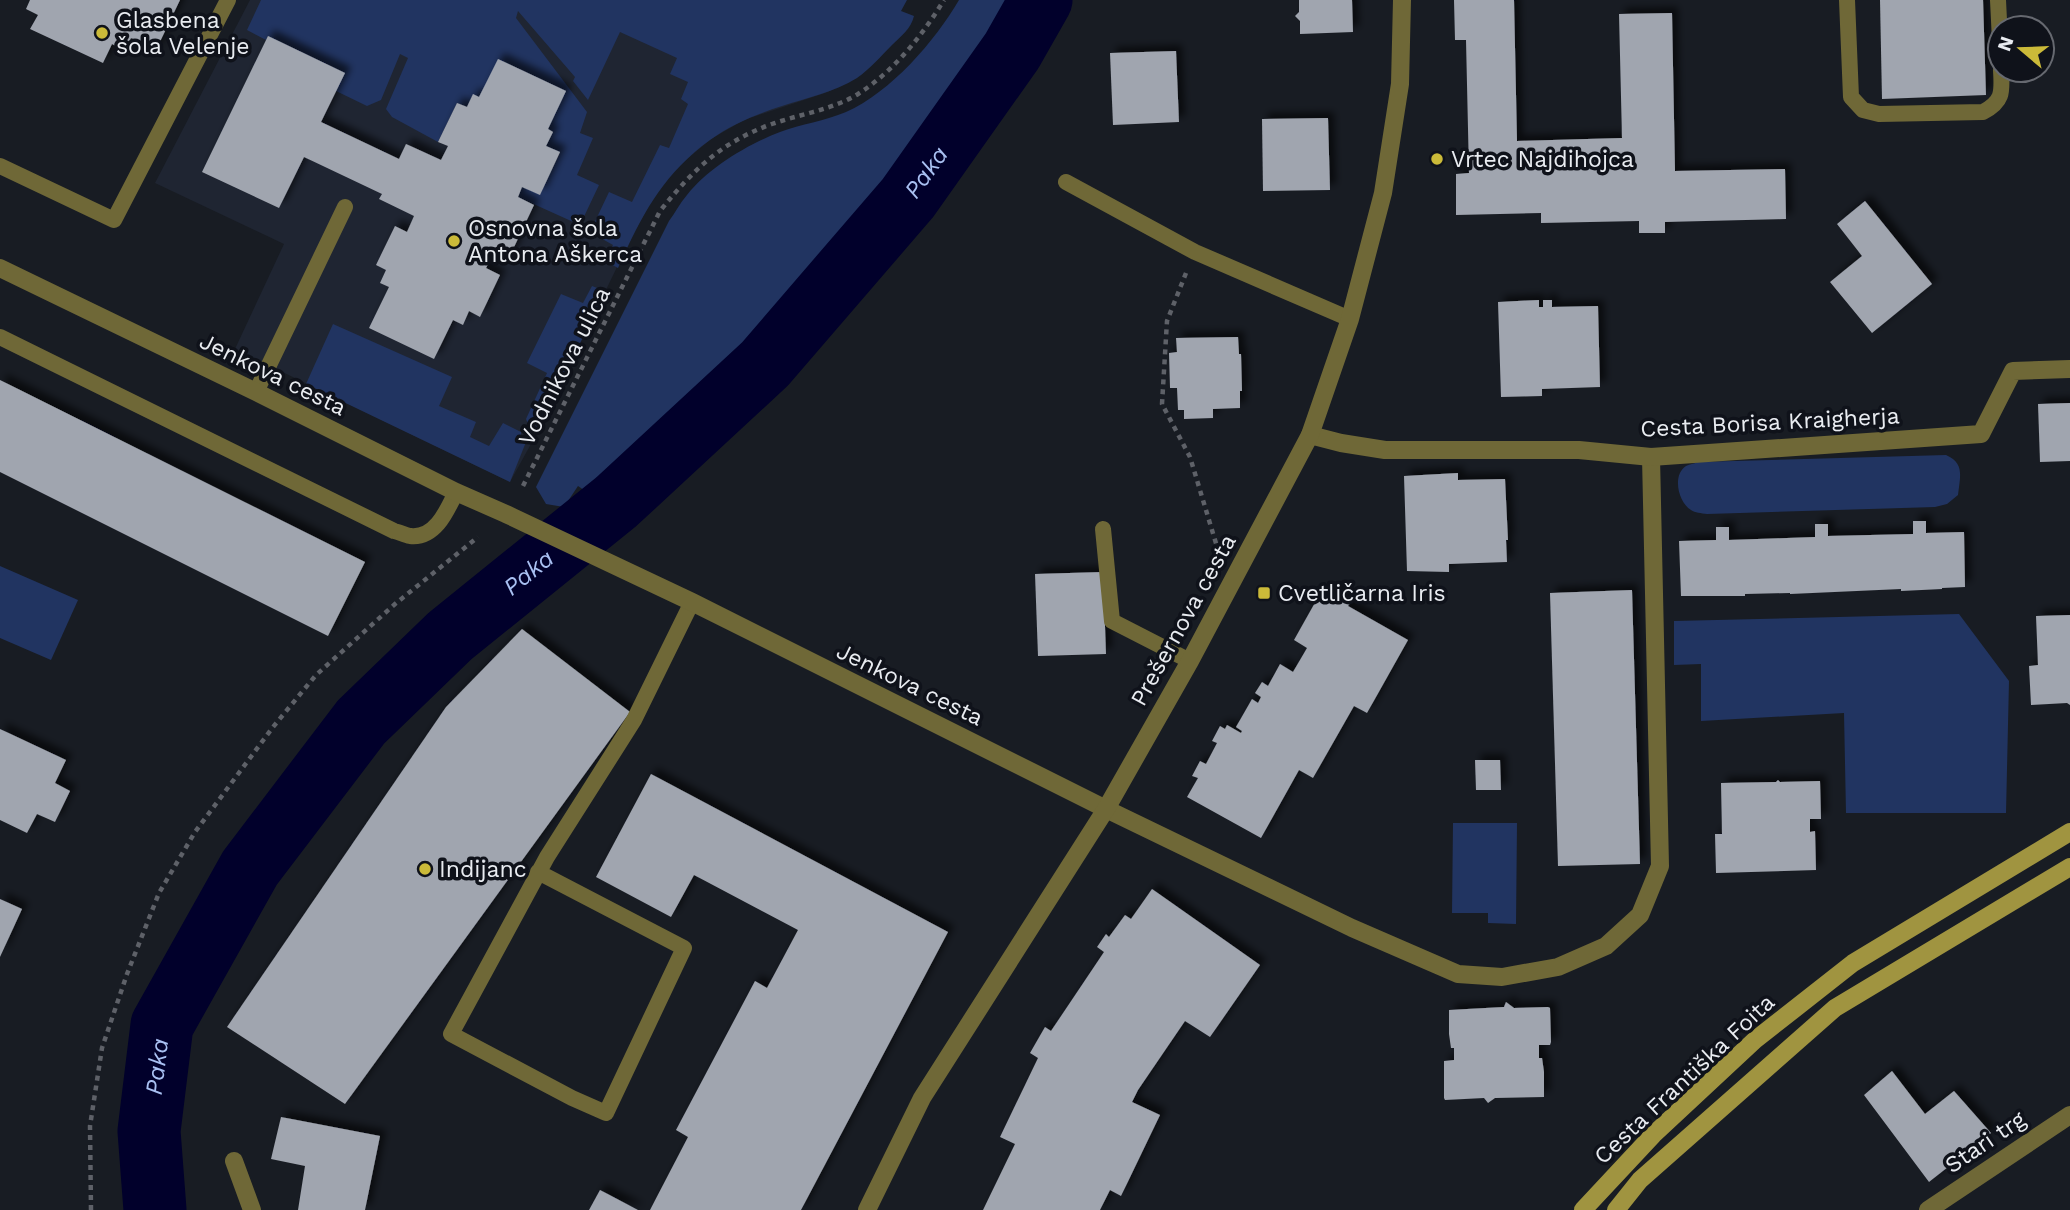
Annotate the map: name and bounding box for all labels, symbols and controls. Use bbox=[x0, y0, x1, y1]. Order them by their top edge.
place label: Glasbena šola Velenje bbox=[116, 7, 250, 60]
north arrow bbox=[1986, 14, 2056, 84]
marker: Glasbena šola Velenje bbox=[94, 25, 110, 41]
text: N bbox=[1992, 33, 2019, 54]
water label: Paka bbox=[898, 141, 954, 204]
place label: Vrtec Najdihojca bbox=[1451, 146, 1634, 173]
marker: Vrtec Najdihojca bbox=[1429, 151, 1445, 167]
place label: Osnovna šola Antona Aškerca bbox=[468, 215, 642, 268]
marker: Osnovna šola Antona Aškerca bbox=[446, 233, 462, 249]
street label: Vodnikova ulica bbox=[513, 283, 616, 450]
street label: Jenkova cesta bbox=[195, 327, 350, 422]
street label: Cesta Borisa Kraigherja bbox=[1640, 402, 1900, 443]
street label: Prešernova cesta bbox=[1125, 530, 1242, 711]
water label: Paka bbox=[498, 544, 559, 601]
place label: Cvetličarna Iris bbox=[1278, 580, 1446, 607]
marker: Cvetličarna Iris bbox=[1256, 585, 1272, 601]
street label: Jenkova cesta bbox=[832, 637, 987, 732]
place label: Indijanc bbox=[439, 856, 527, 883]
marker: Indijanc bbox=[417, 861, 433, 877]
street label: Cesta Františka Foita bbox=[1589, 989, 1780, 1170]
water label: Paka bbox=[140, 1037, 174, 1096]
street label: Stari trg bbox=[1940, 1105, 2031, 1179]

